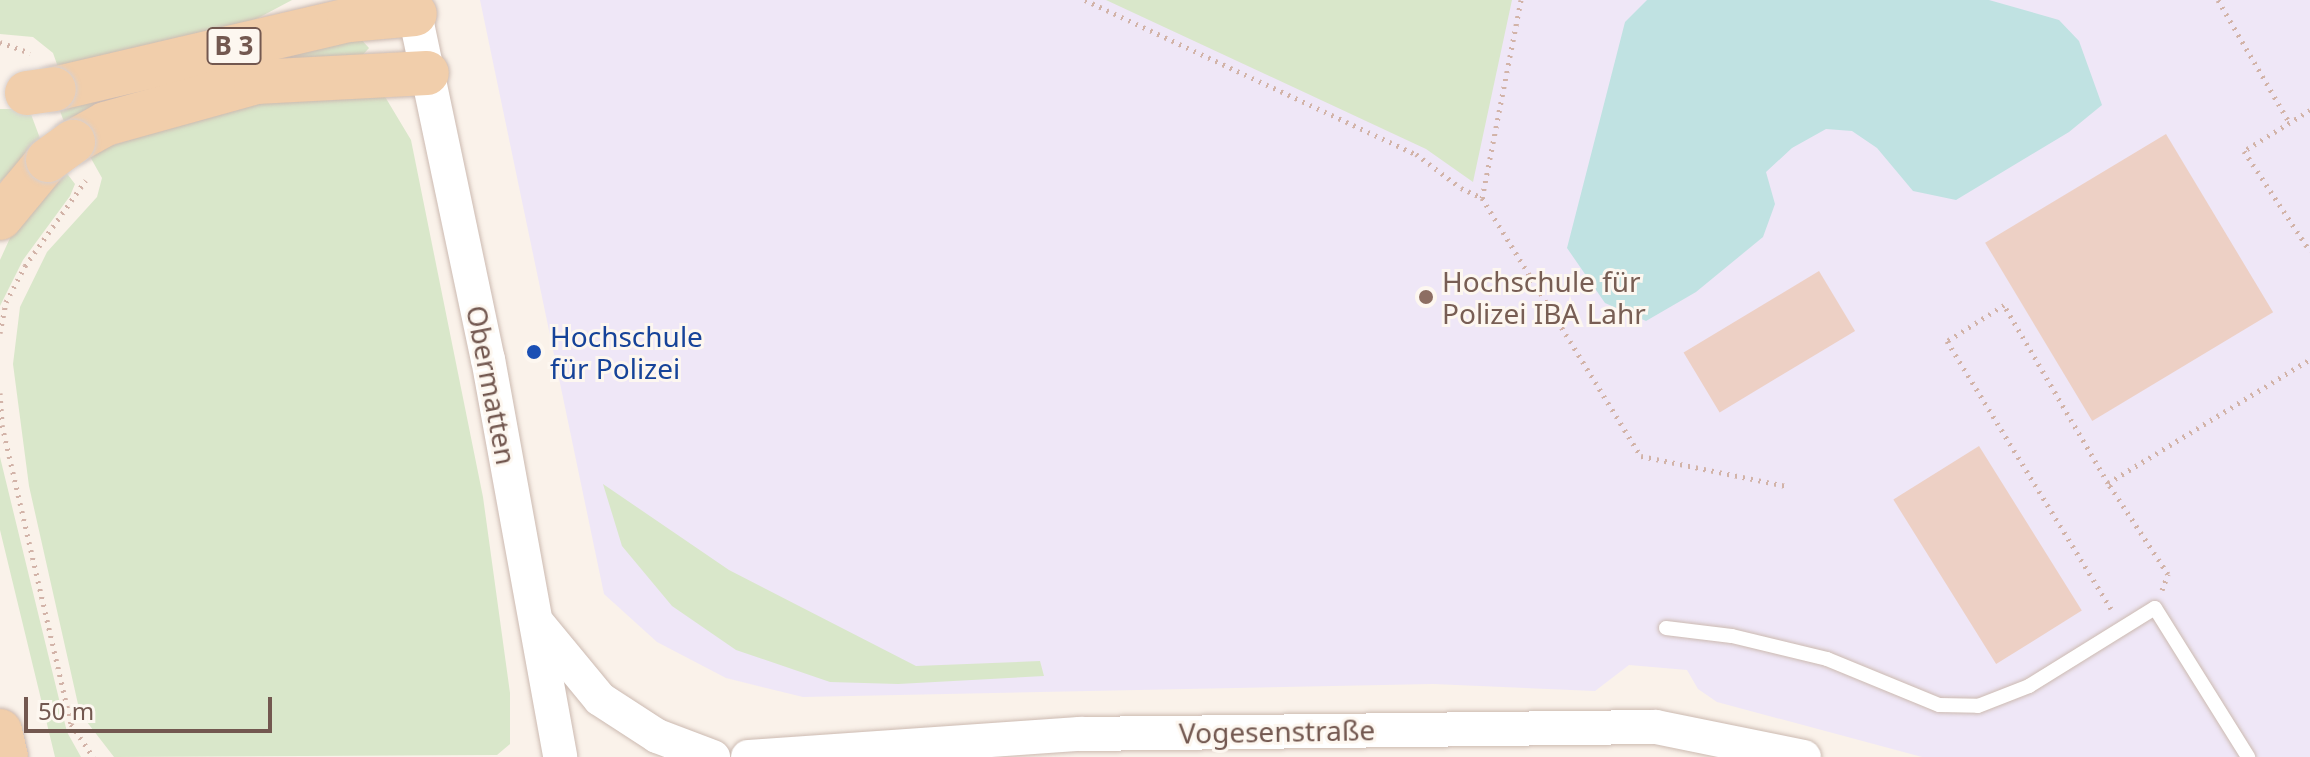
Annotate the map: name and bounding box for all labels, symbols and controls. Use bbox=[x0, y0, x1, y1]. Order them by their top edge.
road number: B 3 bbox=[206, 24, 262, 68]
place label: Hochschule für Polizei IBA Lahr bbox=[1442, 264, 1646, 330]
marker: Hochschule für Polizei IBA Lahr bbox=[1417, 288, 1435, 306]
street label: Obermatten bbox=[460, 302, 524, 468]
place label: Hochschule für Polizei bbox=[550, 319, 703, 385]
marker: Hochschule für Polizei bbox=[525, 343, 543, 361]
scale bar bbox=[28, 681, 276, 731]
text: 50 m bbox=[38, 694, 94, 727]
street label: Vogesenstraße bbox=[1179, 712, 1375, 750]

